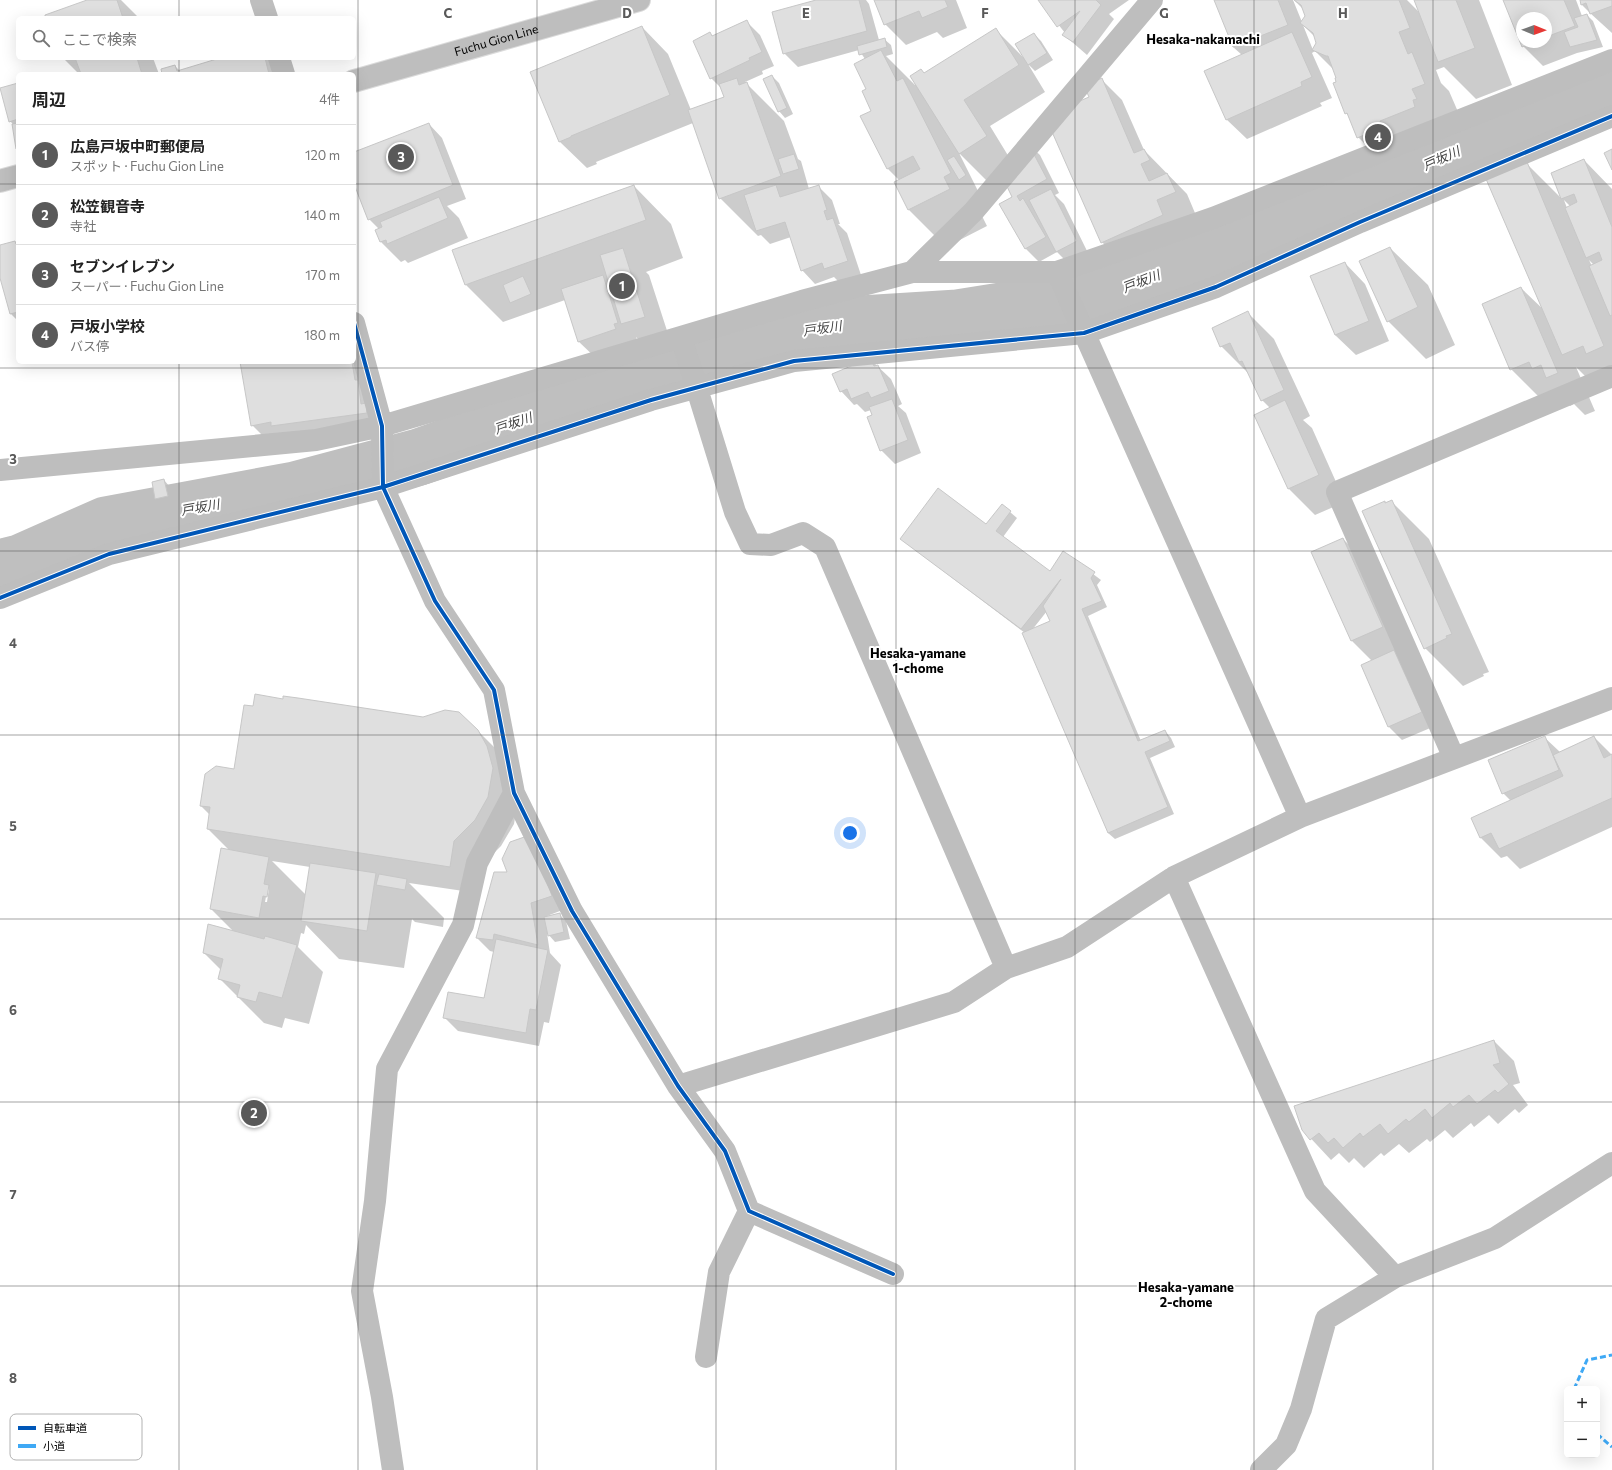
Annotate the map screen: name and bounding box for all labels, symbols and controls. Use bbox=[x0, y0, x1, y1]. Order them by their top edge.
text: C bbox=[444, 5, 453, 21]
text: D bbox=[622, 5, 632, 21]
text: E bbox=[802, 5, 810, 21]
text: F bbox=[981, 5, 989, 21]
text: G bbox=[1159, 5, 1169, 21]
text: H bbox=[1338, 5, 1348, 21]
north arrow bbox=[1516, 12, 1552, 48]
search box bbox=[16, 16, 356, 60]
street label: Fuchu Gion Line bbox=[452, 21, 540, 58]
icon: search bbox=[30, 27, 52, 49]
text: ここで検索 bbox=[62, 30, 137, 48]
district label: Hesaka-nakamachi bbox=[1146, 31, 1260, 47]
text: 周辺 bbox=[32, 89, 66, 110]
text: 4件 bbox=[319, 91, 340, 107]
pin: 4 bbox=[1365, 122, 1391, 152]
text: 広島戸坂中町郵便局 bbox=[70, 137, 205, 155]
pin: 3 bbox=[388, 142, 414, 172]
water label: 戸坂川 bbox=[1420, 142, 1464, 173]
text: 1 bbox=[42, 147, 48, 163]
text: 120 m bbox=[305, 147, 340, 163]
text: スポット · Fuchu Gion Line bbox=[70, 158, 224, 174]
text: 松笠観音寺 bbox=[70, 197, 145, 215]
text: 2 bbox=[41, 207, 49, 223]
text: 140 m bbox=[304, 207, 340, 223]
text: 寺社 bbox=[70, 218, 96, 234]
text: セブンイレブン bbox=[70, 257, 175, 275]
water label: 戸坂川 bbox=[1120, 266, 1164, 295]
text: 3 bbox=[41, 267, 49, 283]
text: 170 m bbox=[305, 267, 340, 283]
pin: 1 bbox=[609, 271, 635, 301]
text: スーパー · Fuchu Gion Line bbox=[70, 278, 224, 294]
text: 戸坂小学校 bbox=[70, 317, 145, 335]
water label: 戸坂川 bbox=[802, 317, 844, 339]
text: 4 bbox=[41, 327, 49, 343]
text: 180 m bbox=[304, 327, 340, 343]
text: バス停 bbox=[70, 338, 109, 354]
water label: 戸坂川 bbox=[492, 408, 536, 437]
text: 3 bbox=[9, 451, 17, 467]
water label: 戸坂川 bbox=[179, 495, 223, 518]
text: 4 bbox=[9, 635, 17, 651]
district label: Hesaka-yamane 1-chome bbox=[870, 645, 966, 676]
text: 5 bbox=[9, 818, 17, 834]
your location bbox=[840, 823, 860, 843]
text: 6 bbox=[9, 1002, 17, 1018]
pin: 2 bbox=[241, 1098, 267, 1128]
text: 7 bbox=[9, 1186, 17, 1202]
district label: Hesaka-yamane 2-chome bbox=[1138, 1279, 1234, 1310]
text: 8 bbox=[9, 1370, 17, 1386]
map controls bbox=[1564, 1386, 1600, 1458]
button: + bbox=[1564, 1386, 1600, 1422]
legend bbox=[10, 1414, 142, 1460]
text: 自転車道 bbox=[43, 1421, 87, 1434]
button: − bbox=[1564, 1422, 1600, 1458]
text: 小道 bbox=[43, 1439, 65, 1452]

